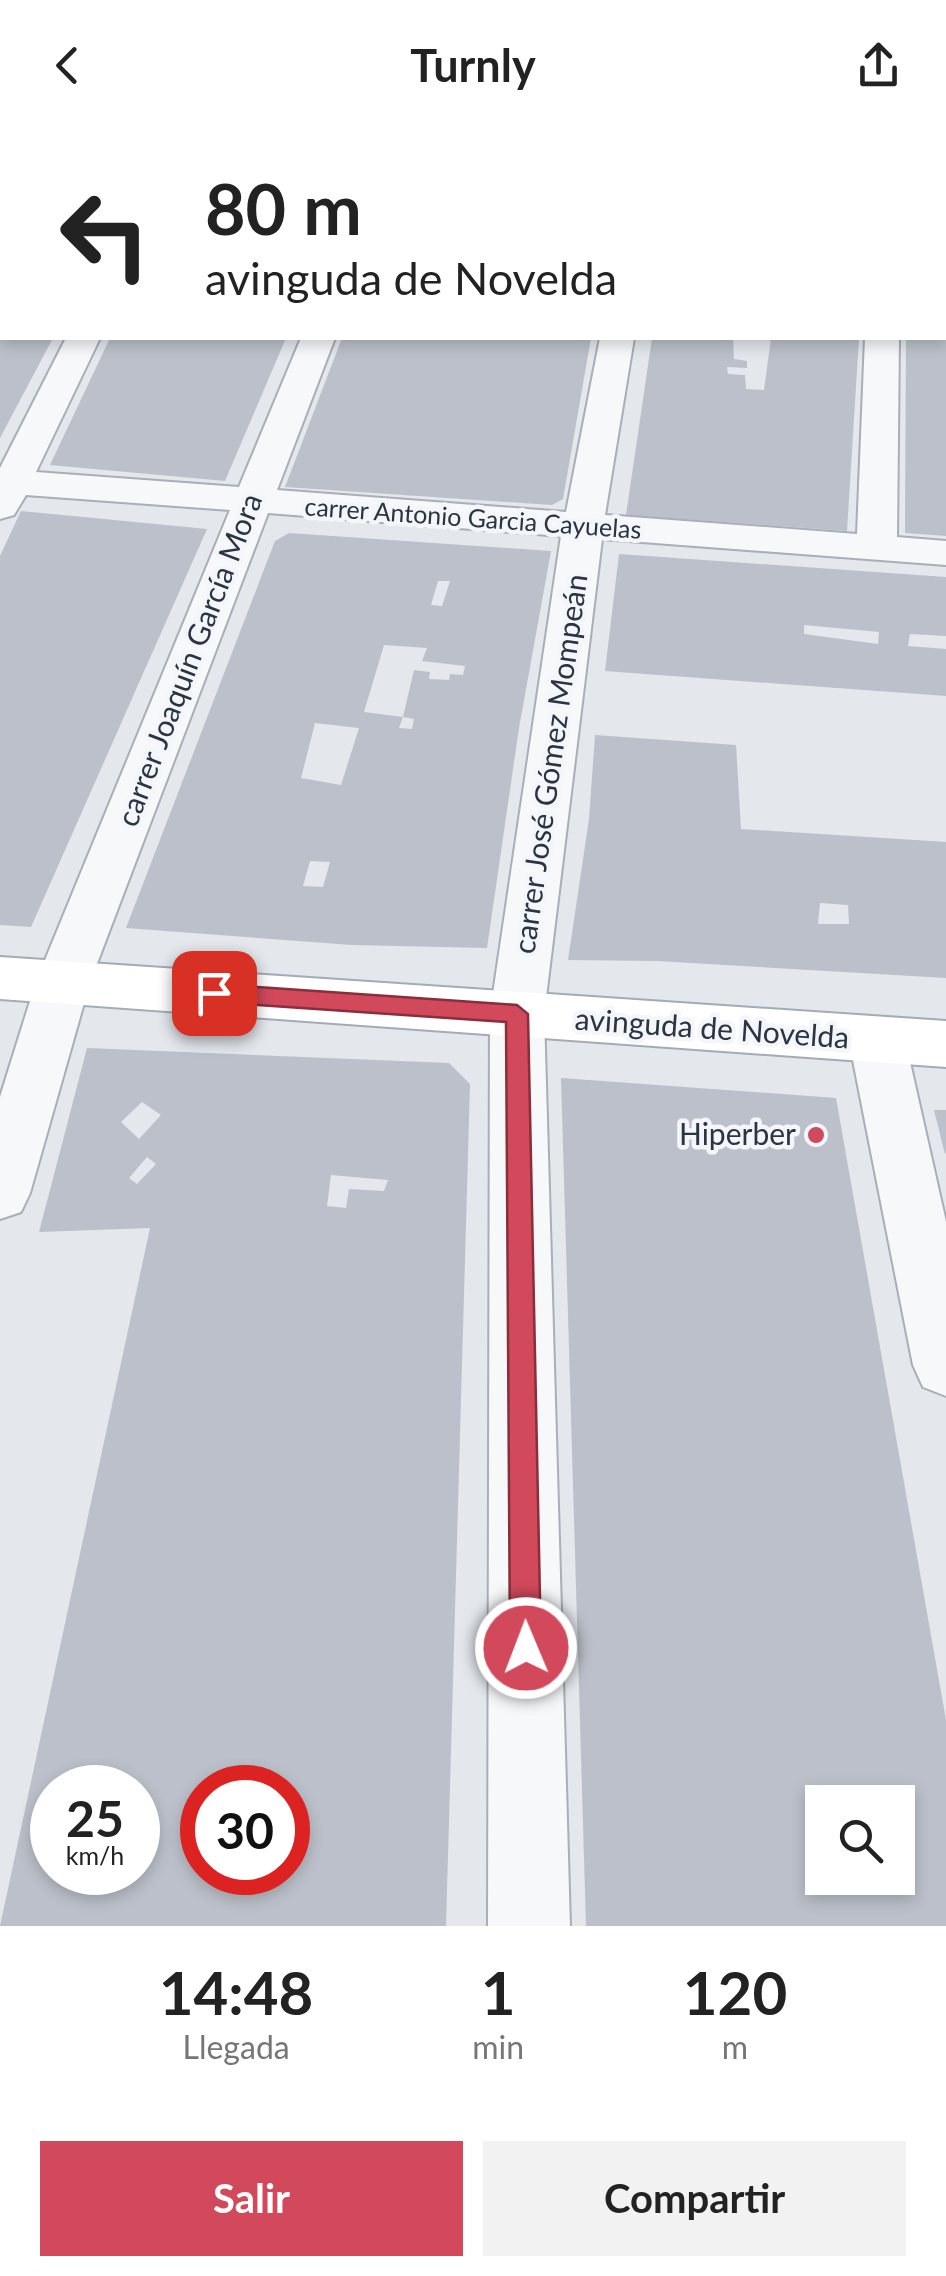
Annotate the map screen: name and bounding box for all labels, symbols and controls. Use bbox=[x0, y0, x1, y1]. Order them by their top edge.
icon: back bbox=[40, 38, 95, 93]
text: Turnly bbox=[410, 38, 536, 92]
icon: share bbox=[851, 38, 906, 93]
text: 80 m bbox=[205, 166, 362, 250]
icon: left bbox=[40, 170, 170, 300]
text: avinguda de Novelda bbox=[205, 251, 617, 305]
street label: carrer Joaquín García Mora bbox=[108, 488, 268, 831]
street label: carrer Antonio Garcia Cayuelas bbox=[304, 490, 643, 544]
street label: carrer José Gómez Mompeán bbox=[505, 572, 593, 956]
pin bbox=[172, 951, 257, 1036]
icon: arrive bbox=[187, 966, 242, 1021]
street label: avinguda de Novelda bbox=[574, 999, 850, 1055]
place label: Hiperber bbox=[679, 1115, 796, 1151]
marker: Hiperber bbox=[805, 1124, 827, 1146]
position arrow bbox=[474, 1596, 578, 1700]
speed limit sign: 30 bbox=[180, 1765, 310, 1895]
map controls bbox=[805, 1785, 915, 1895]
button: search bbox=[805, 1785, 915, 1895]
text: 25 bbox=[66, 1788, 124, 1848]
text: km/h bbox=[66, 1840, 124, 1870]
text: 14:48 bbox=[159, 1956, 313, 2028]
text: 1 bbox=[481, 1956, 516, 2028]
text: 120 bbox=[683, 1956, 787, 2028]
text: Llegada bbox=[182, 2027, 290, 2066]
text: min bbox=[472, 2027, 524, 2066]
text: m bbox=[722, 2027, 748, 2066]
button: Salir bbox=[40, 2141, 463, 2256]
button: Compartir bbox=[483, 2141, 906, 2256]

